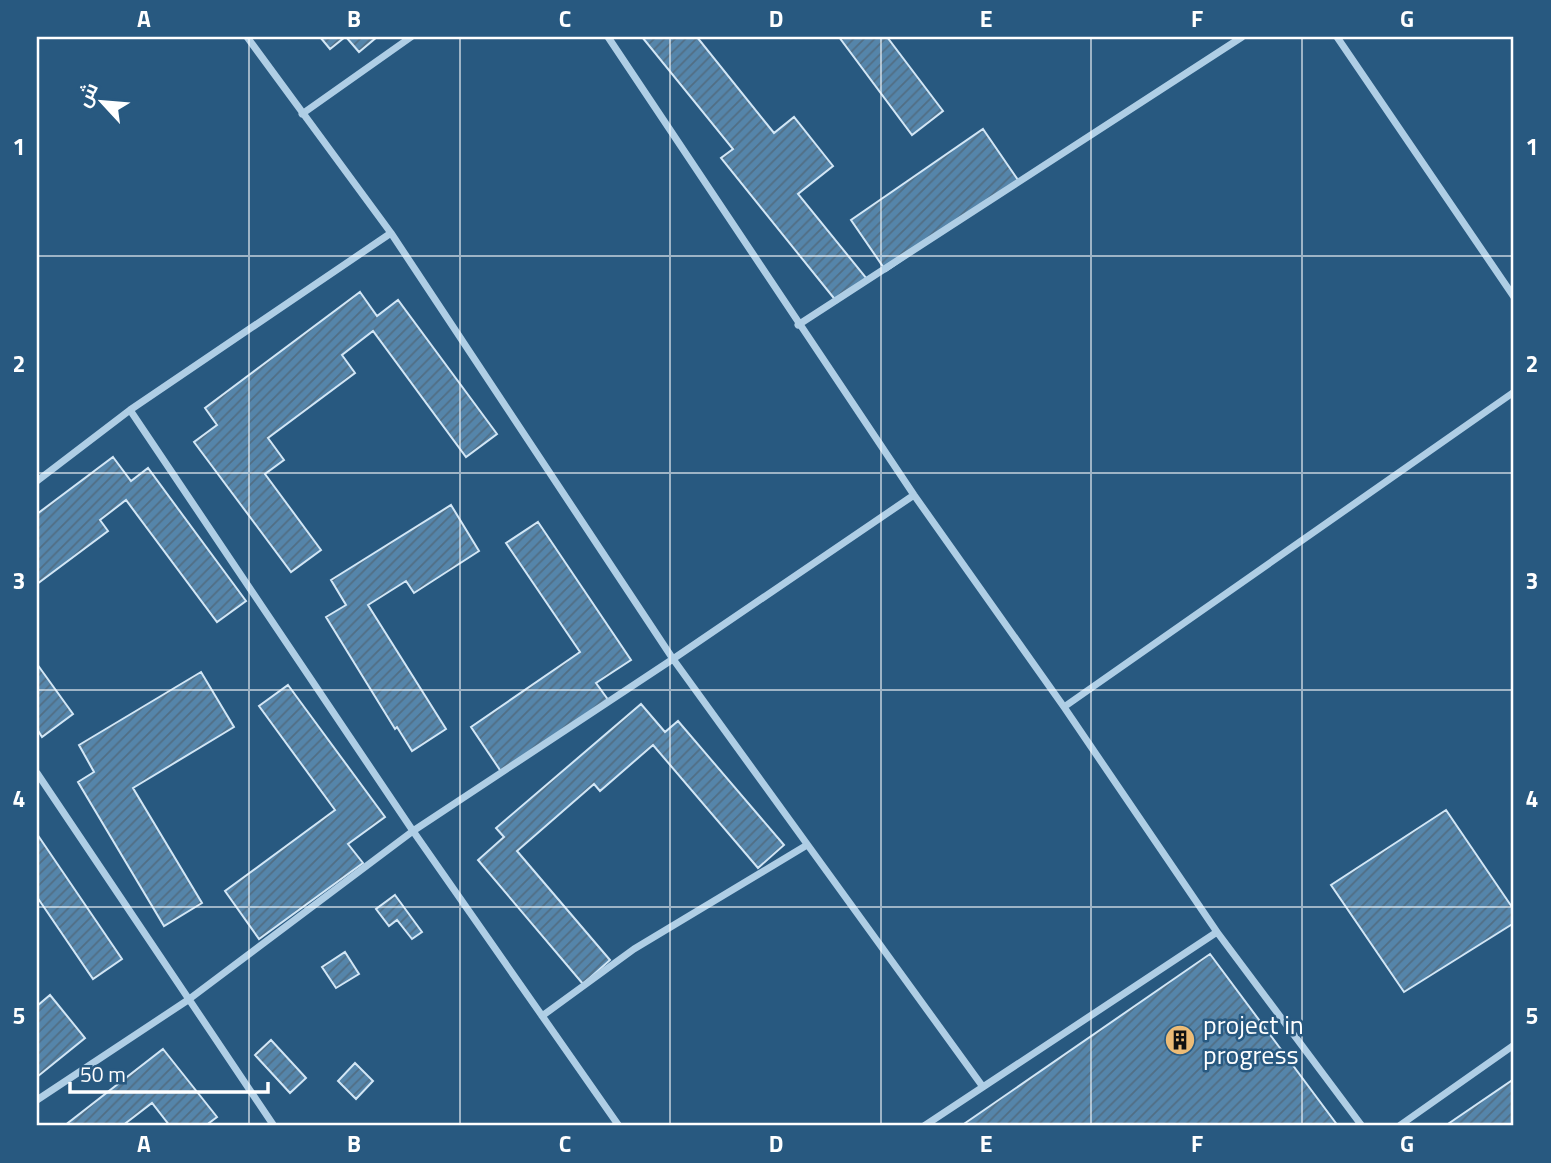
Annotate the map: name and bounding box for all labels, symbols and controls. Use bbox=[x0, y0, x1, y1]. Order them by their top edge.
text: A bbox=[137, 1, 151, 36]
text: B bbox=[347, 1, 361, 36]
text: C bbox=[559, 1, 571, 36]
text: D bbox=[769, 1, 783, 36]
text: E bbox=[980, 1, 992, 36]
text: F bbox=[1191, 1, 1203, 36]
text: G bbox=[1400, 1, 1414, 36]
north arrow bbox=[66, 66, 136, 136]
text: ش bbox=[68, 77, 105, 112]
text: 1 bbox=[13, 129, 25, 164]
text: 1 bbox=[1526, 129, 1538, 164]
text: 2 bbox=[13, 346, 25, 381]
text: 2 bbox=[1526, 346, 1538, 381]
text: 3 bbox=[13, 563, 25, 598]
text: 3 bbox=[1526, 563, 1538, 598]
text: 4 bbox=[13, 781, 25, 816]
text: 4 bbox=[1526, 781, 1538, 816]
text: 5 bbox=[13, 998, 25, 1033]
text: 5 bbox=[1526, 998, 1538, 1033]
place label: project in progress bbox=[1203, 1005, 1304, 1074]
building icon: project in progress bbox=[1163, 1023, 1197, 1057]
scale bar bbox=[70, 1051, 268, 1095]
text: 50 m bbox=[80, 1058, 126, 1090]
text: A bbox=[137, 1126, 151, 1161]
text: B bbox=[347, 1126, 361, 1161]
text: C bbox=[559, 1126, 571, 1161]
text: D bbox=[769, 1126, 783, 1161]
text: E bbox=[980, 1126, 992, 1161]
text: F bbox=[1191, 1126, 1203, 1161]
text: G bbox=[1400, 1126, 1414, 1161]

